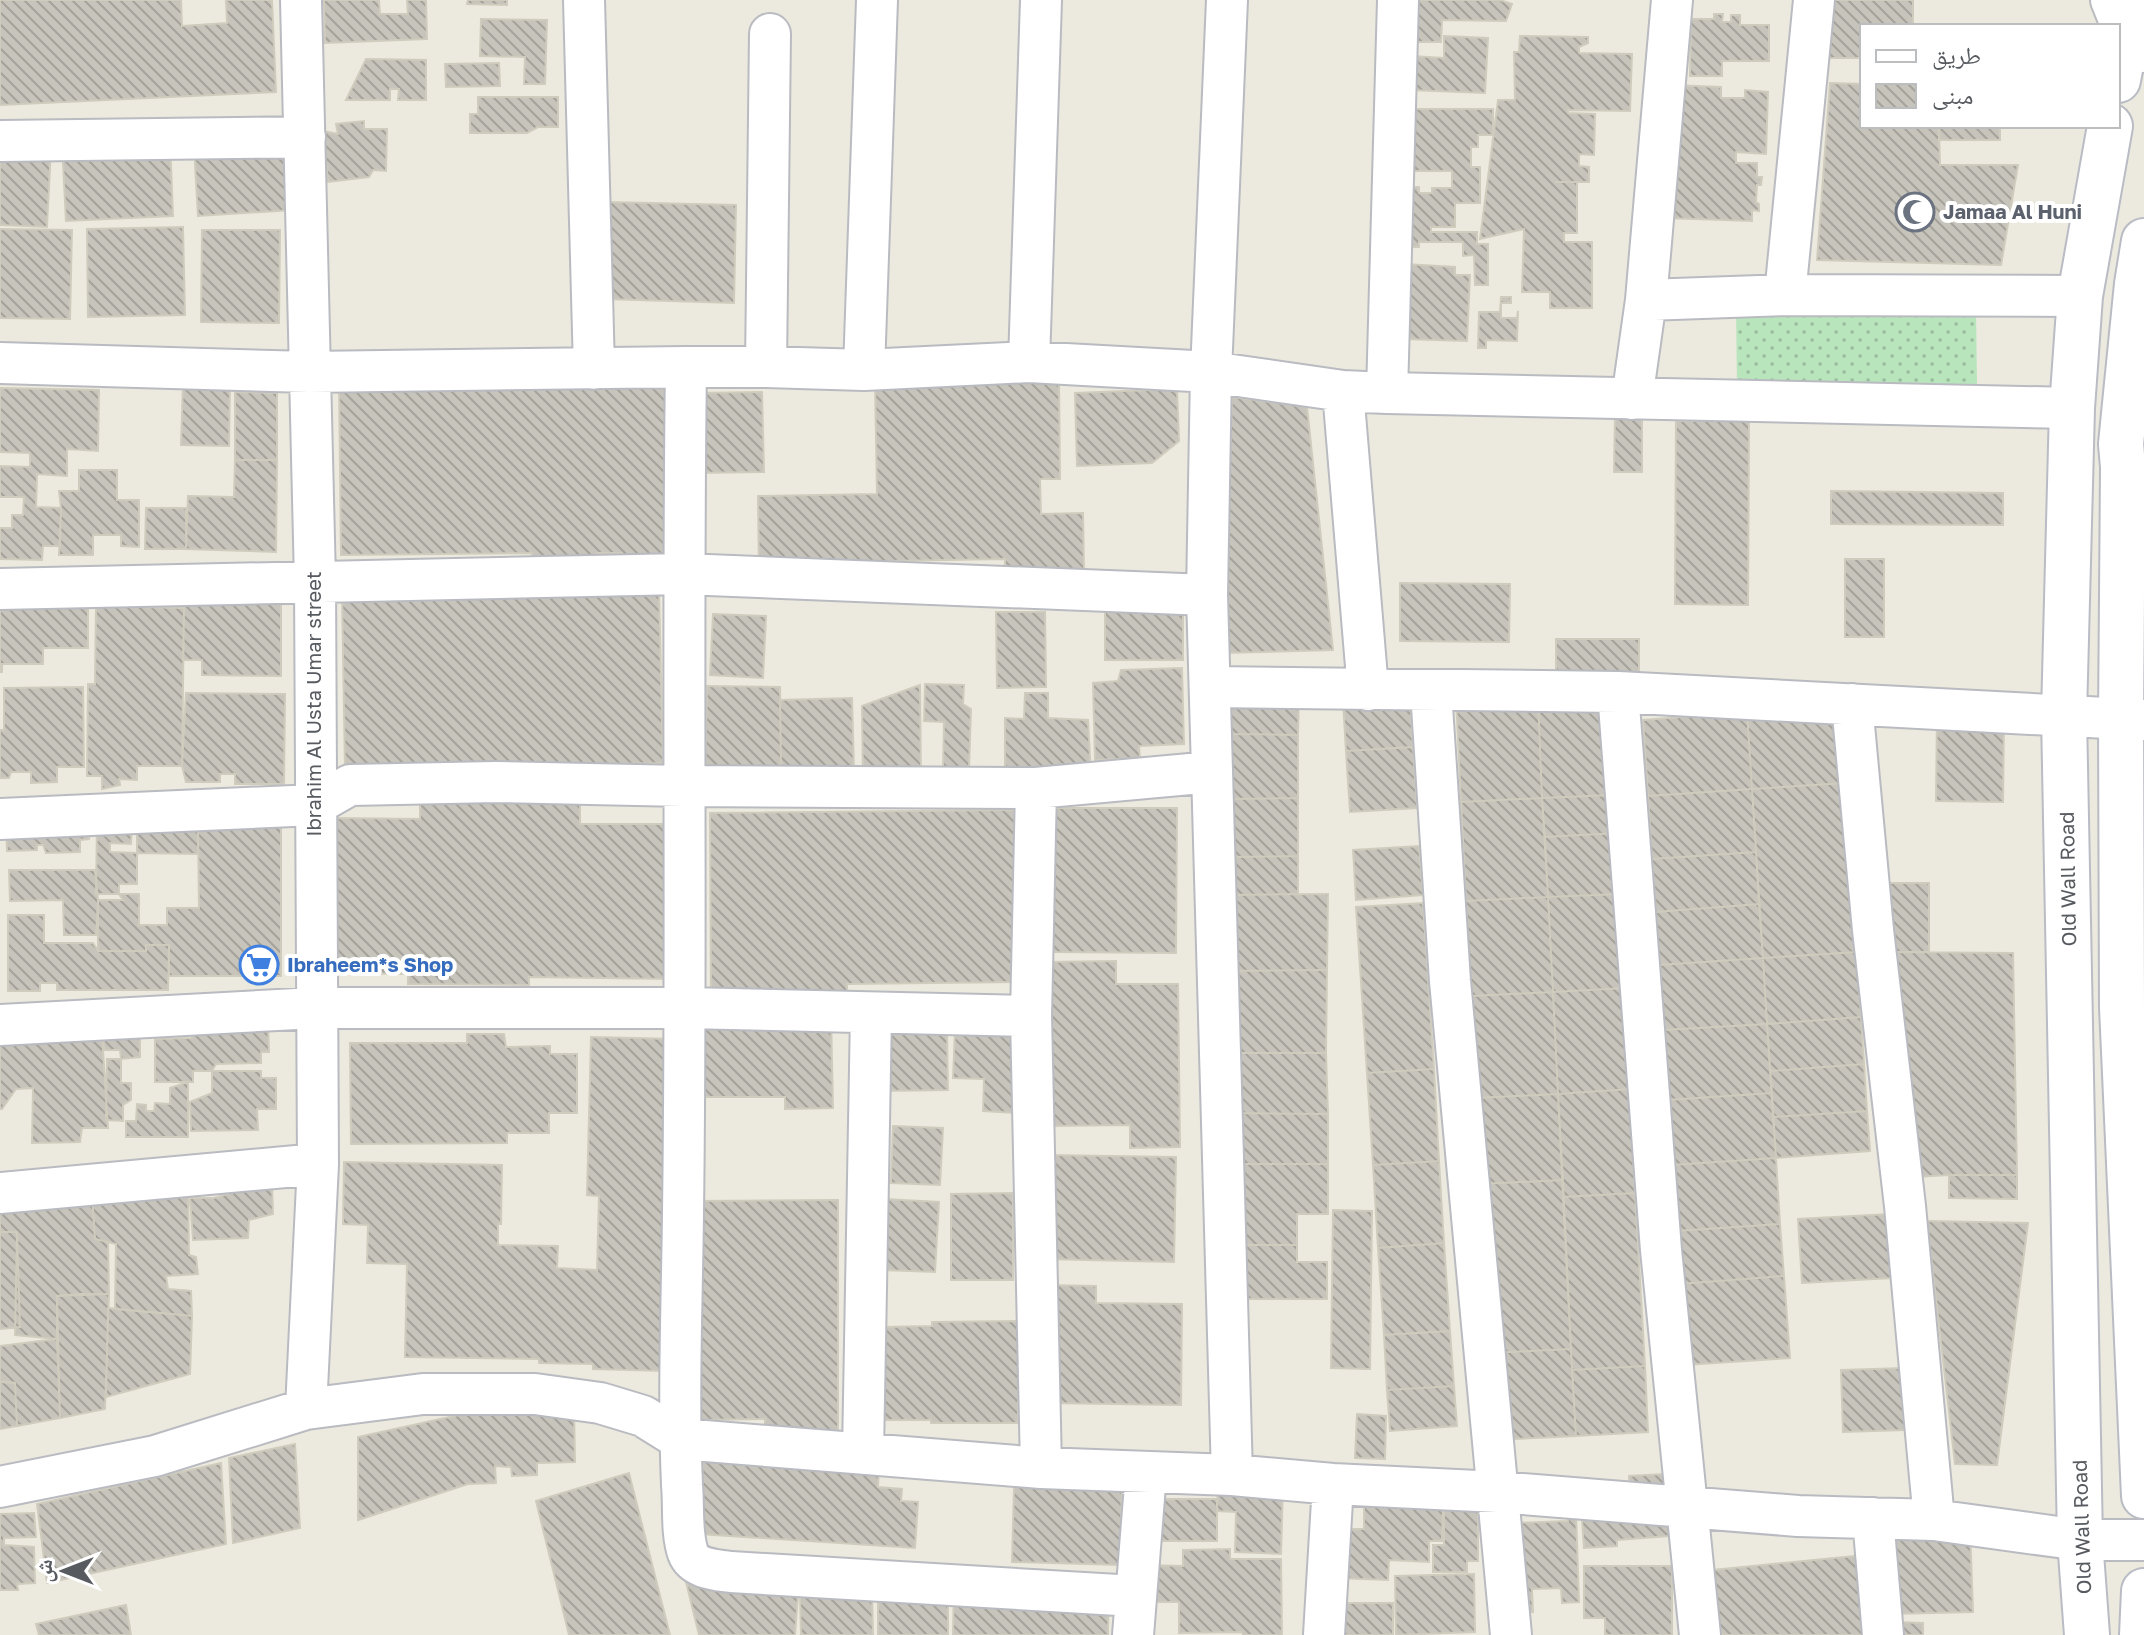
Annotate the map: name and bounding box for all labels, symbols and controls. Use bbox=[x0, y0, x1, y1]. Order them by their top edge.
legend bbox=[1860, 24, 2120, 128]
text: طريق bbox=[1932, 40, 1981, 70]
text: مبنى bbox=[1932, 80, 1973, 110]
mosque icon: Jamaa Al Huni bbox=[1894, 191, 1936, 233]
place label: Jamaa Al Huni bbox=[1943, 199, 2082, 223]
street label: Ibrahim Al Usta Umar street bbox=[301, 571, 325, 837]
street label: Old Wall Road bbox=[2054, 811, 2080, 947]
supermarket icon: Ibraheem*s Shop bbox=[238, 944, 280, 986]
place label: Ibraheem*s Shop bbox=[287, 952, 453, 976]
street label: Old Wall Road bbox=[2067, 1459, 2095, 1595]
north arrow bbox=[24, 1531, 104, 1611]
text: ش bbox=[30, 1559, 58, 1583]

